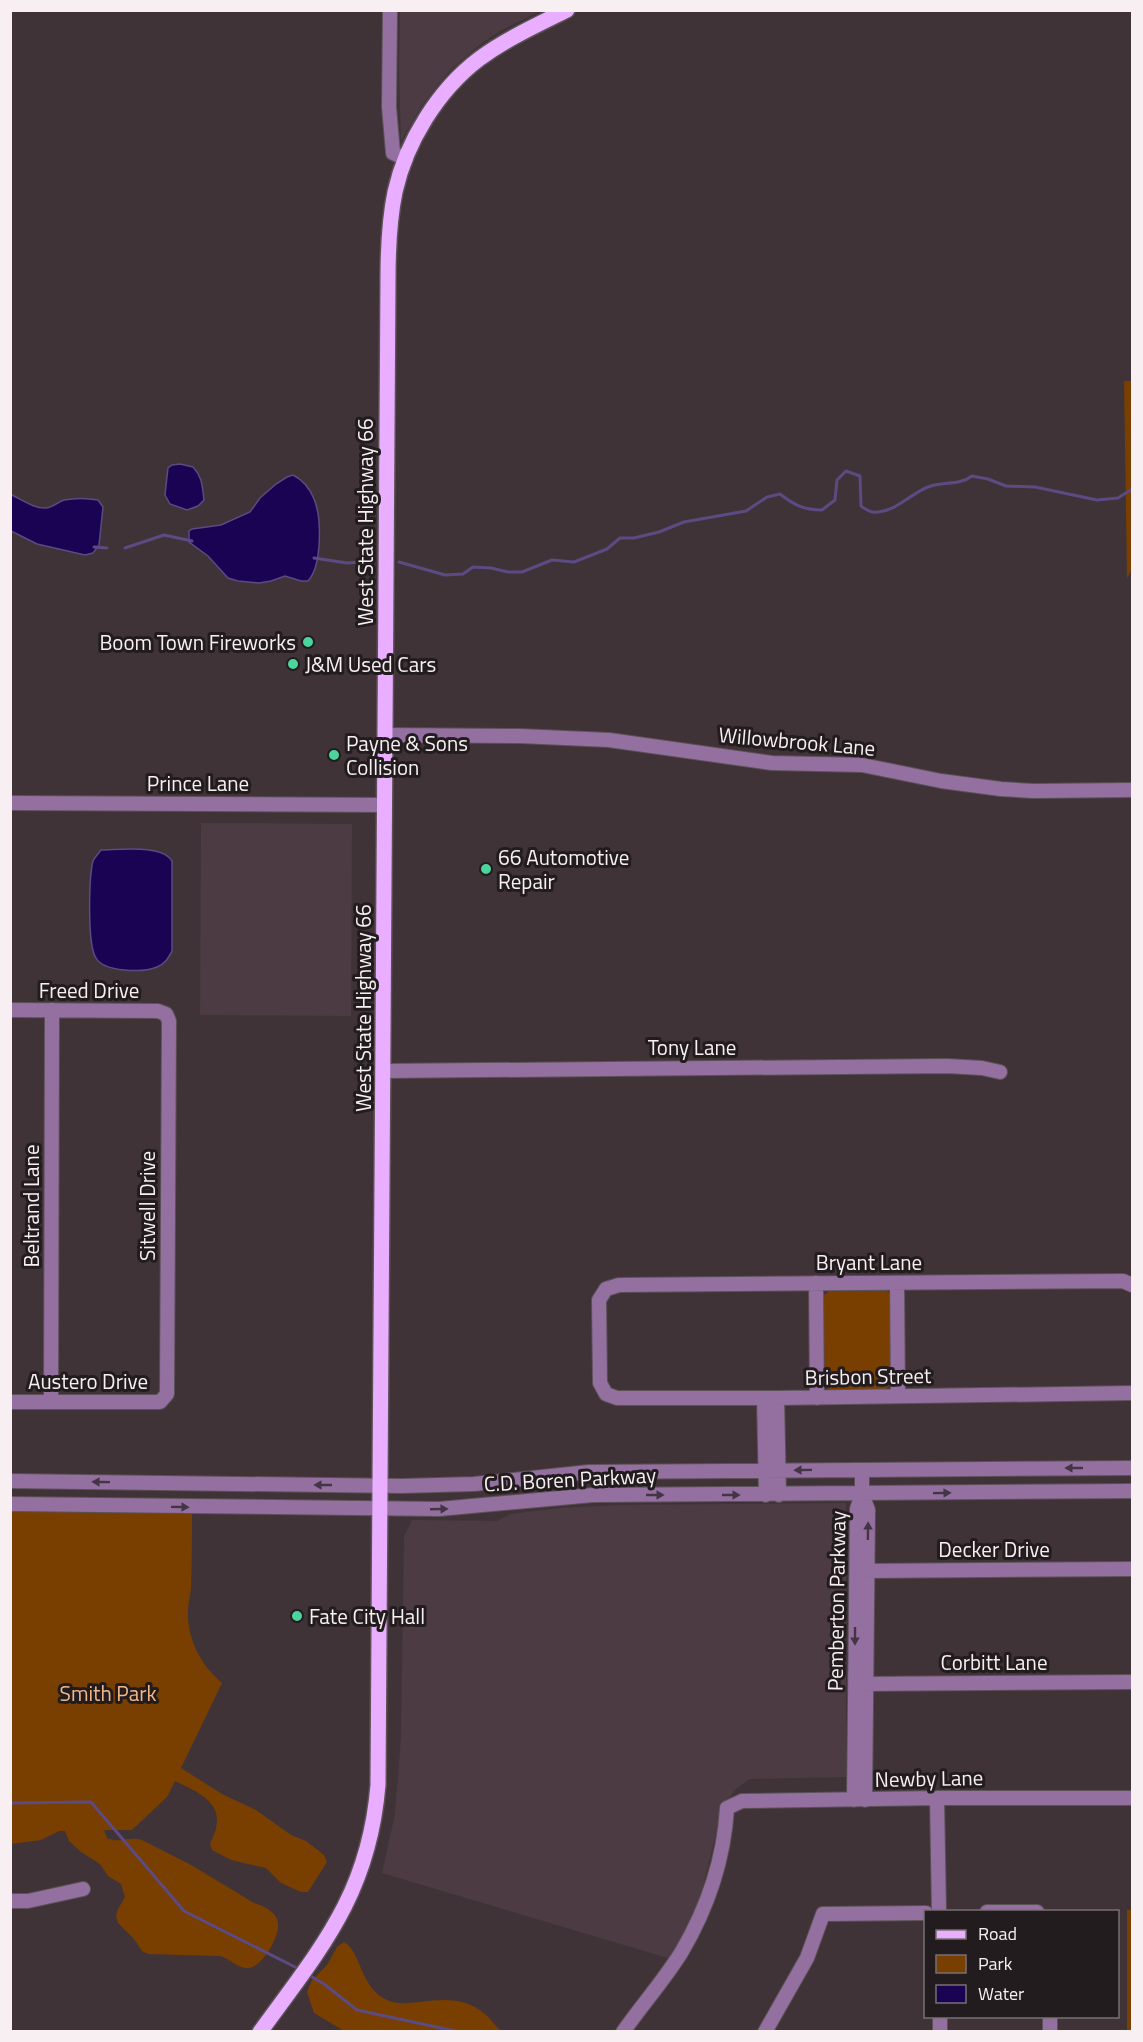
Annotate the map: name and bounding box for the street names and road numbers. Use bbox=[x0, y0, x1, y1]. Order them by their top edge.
street label: West State Highway 66 bbox=[349, 418, 381, 626]
street label: Willowbrook Lane bbox=[717, 718, 877, 764]
street label: Prince Lane bbox=[147, 767, 249, 799]
street label: West State Highway 66 bbox=[347, 904, 379, 1112]
street label: Freed Drive bbox=[39, 974, 139, 1006]
street label: Tony Lane bbox=[648, 1031, 736, 1063]
street label: Beltrand Lane bbox=[15, 1144, 47, 1268]
street label: Sitwell Drive bbox=[131, 1151, 163, 1261]
street label: Bryant Lane bbox=[816, 1246, 922, 1278]
street label: Brisbon Street bbox=[804, 1359, 932, 1393]
street label: Austero Drive bbox=[28, 1365, 148, 1397]
street label: C.D. Boren Parkway bbox=[483, 1459, 657, 1499]
street label: Pemberton Parkway bbox=[818, 1511, 854, 1691]
street label: Decker Drive bbox=[938, 1533, 1050, 1565]
street label: Corbitt Lane bbox=[940, 1646, 1048, 1678]
street label: Newby Lane bbox=[874, 1761, 984, 1795]

